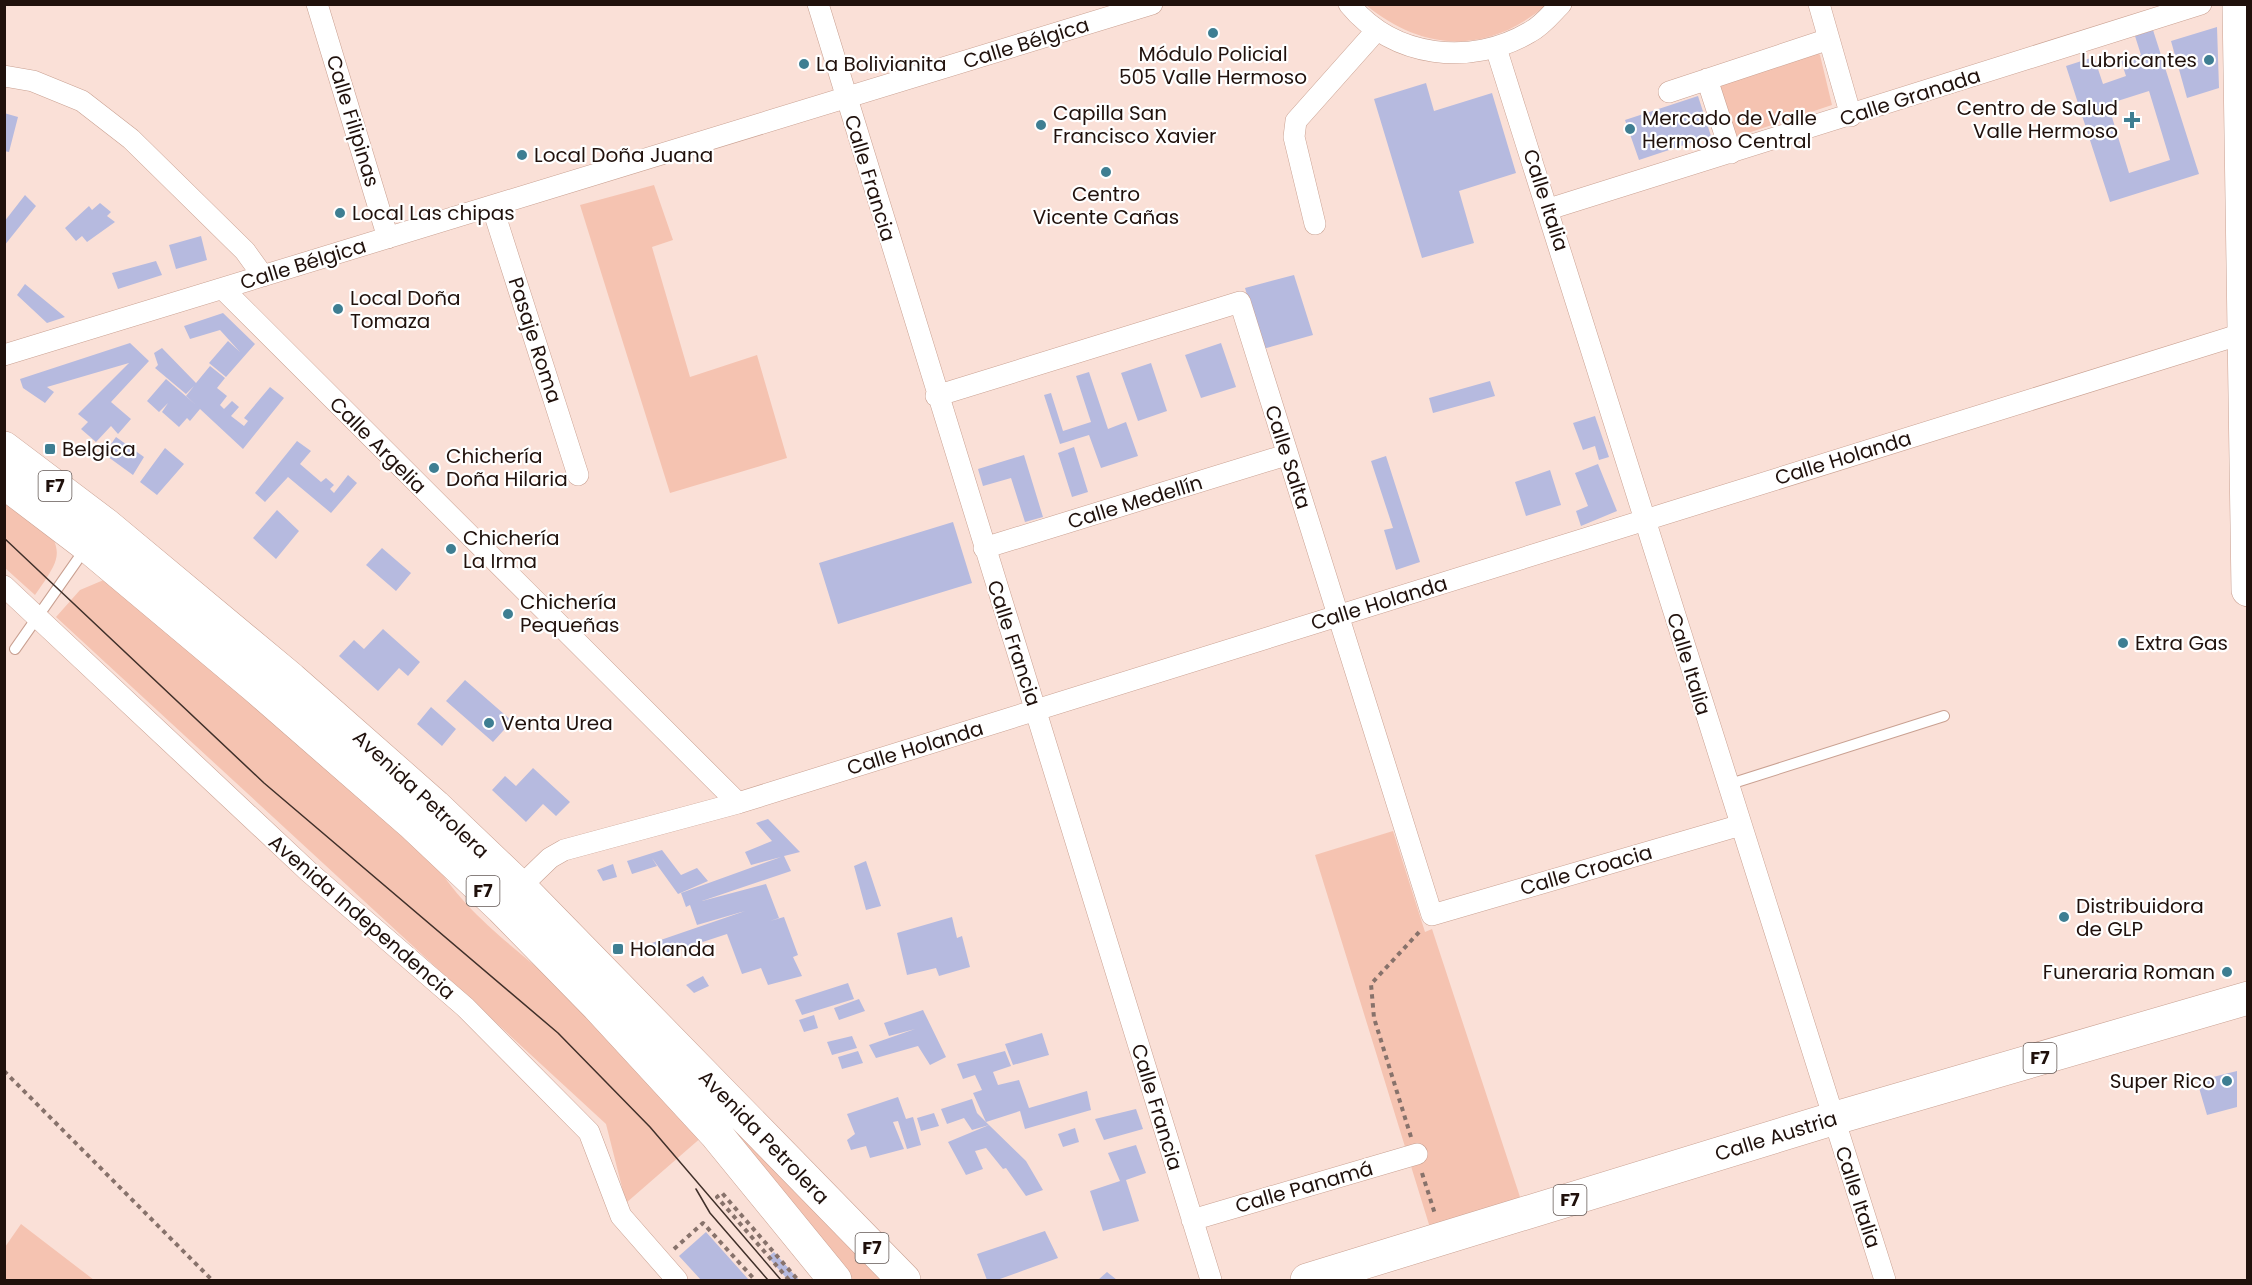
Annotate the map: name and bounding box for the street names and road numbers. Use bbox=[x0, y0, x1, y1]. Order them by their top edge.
street label: Calle Bélgica bbox=[960, 11, 1092, 75]
street label: Calle Filipinas bbox=[320, 52, 386, 190]
street label: Calle Granada bbox=[1836, 61, 1984, 133]
street label: Calle Francia bbox=[837, 111, 903, 245]
street label: Calle Italia bbox=[1516, 145, 1576, 255]
street label: Calle Bélgica bbox=[237, 232, 369, 296]
street label: Pasaje Roma bbox=[501, 273, 569, 407]
street label: Calle Argelia bbox=[323, 390, 433, 500]
street label: Calle Salta bbox=[1258, 402, 1318, 512]
street label: Calle Holanda bbox=[1771, 424, 1915, 492]
street label: Calle Medellín bbox=[1064, 468, 1206, 536]
road number: F7 bbox=[38, 471, 72, 501]
street label: Calle Holanda bbox=[1307, 569, 1451, 637]
street label: Calle Francia bbox=[980, 576, 1048, 710]
street label: Calle Italia bbox=[1660, 609, 1718, 719]
street label: Calle Holanda bbox=[843, 714, 987, 782]
street label: Avenida Petrolera bbox=[347, 723, 495, 865]
street label: Avenida Independencia bbox=[263, 828, 461, 1006]
street label: Calle Croacia bbox=[1517, 838, 1655, 902]
road number: F7 bbox=[466, 876, 500, 906]
street label: Calle Francia bbox=[1124, 1040, 1190, 1174]
road number: F7 bbox=[2024, 1043, 2056, 1073]
street label: Avenida Petrolera bbox=[692, 1064, 836, 1210]
street label: Calle Austria bbox=[1711, 1104, 1841, 1168]
street label: Calle Italia bbox=[1828, 1142, 1888, 1252]
street label: Calle Panamá bbox=[1232, 1154, 1376, 1220]
road number: F7 bbox=[1554, 1185, 1586, 1215]
road number: F7 bbox=[856, 1233, 888, 1263]

